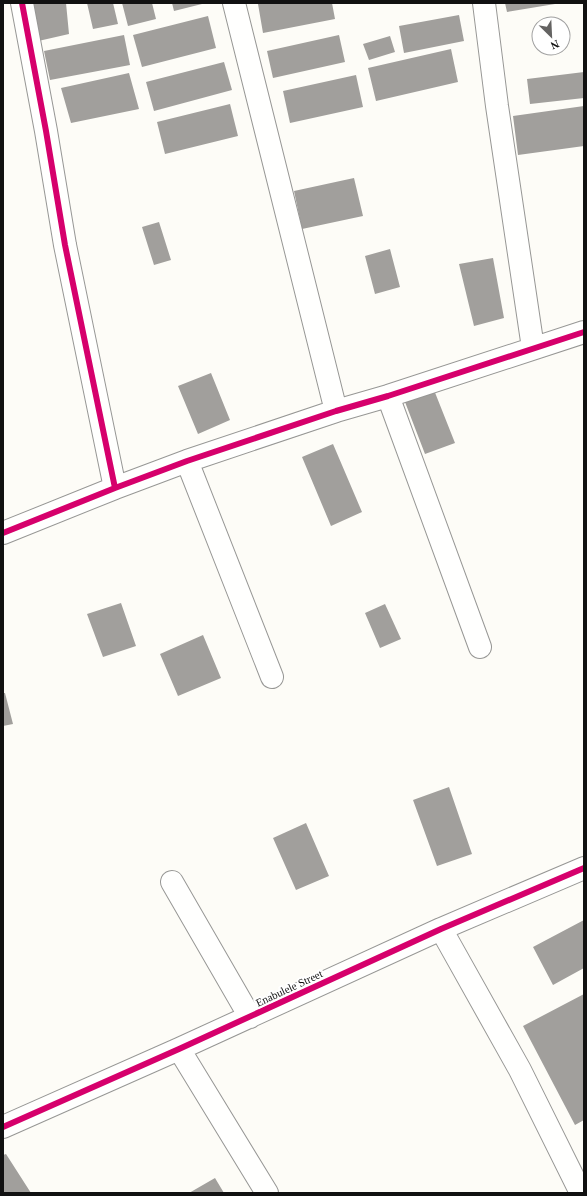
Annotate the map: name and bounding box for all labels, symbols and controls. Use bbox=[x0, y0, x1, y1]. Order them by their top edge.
north arrow bbox=[531, 16, 571, 56]
text: N bbox=[549, 38, 561, 52]
street label: Enabulele Street bbox=[254, 967, 324, 1009]

